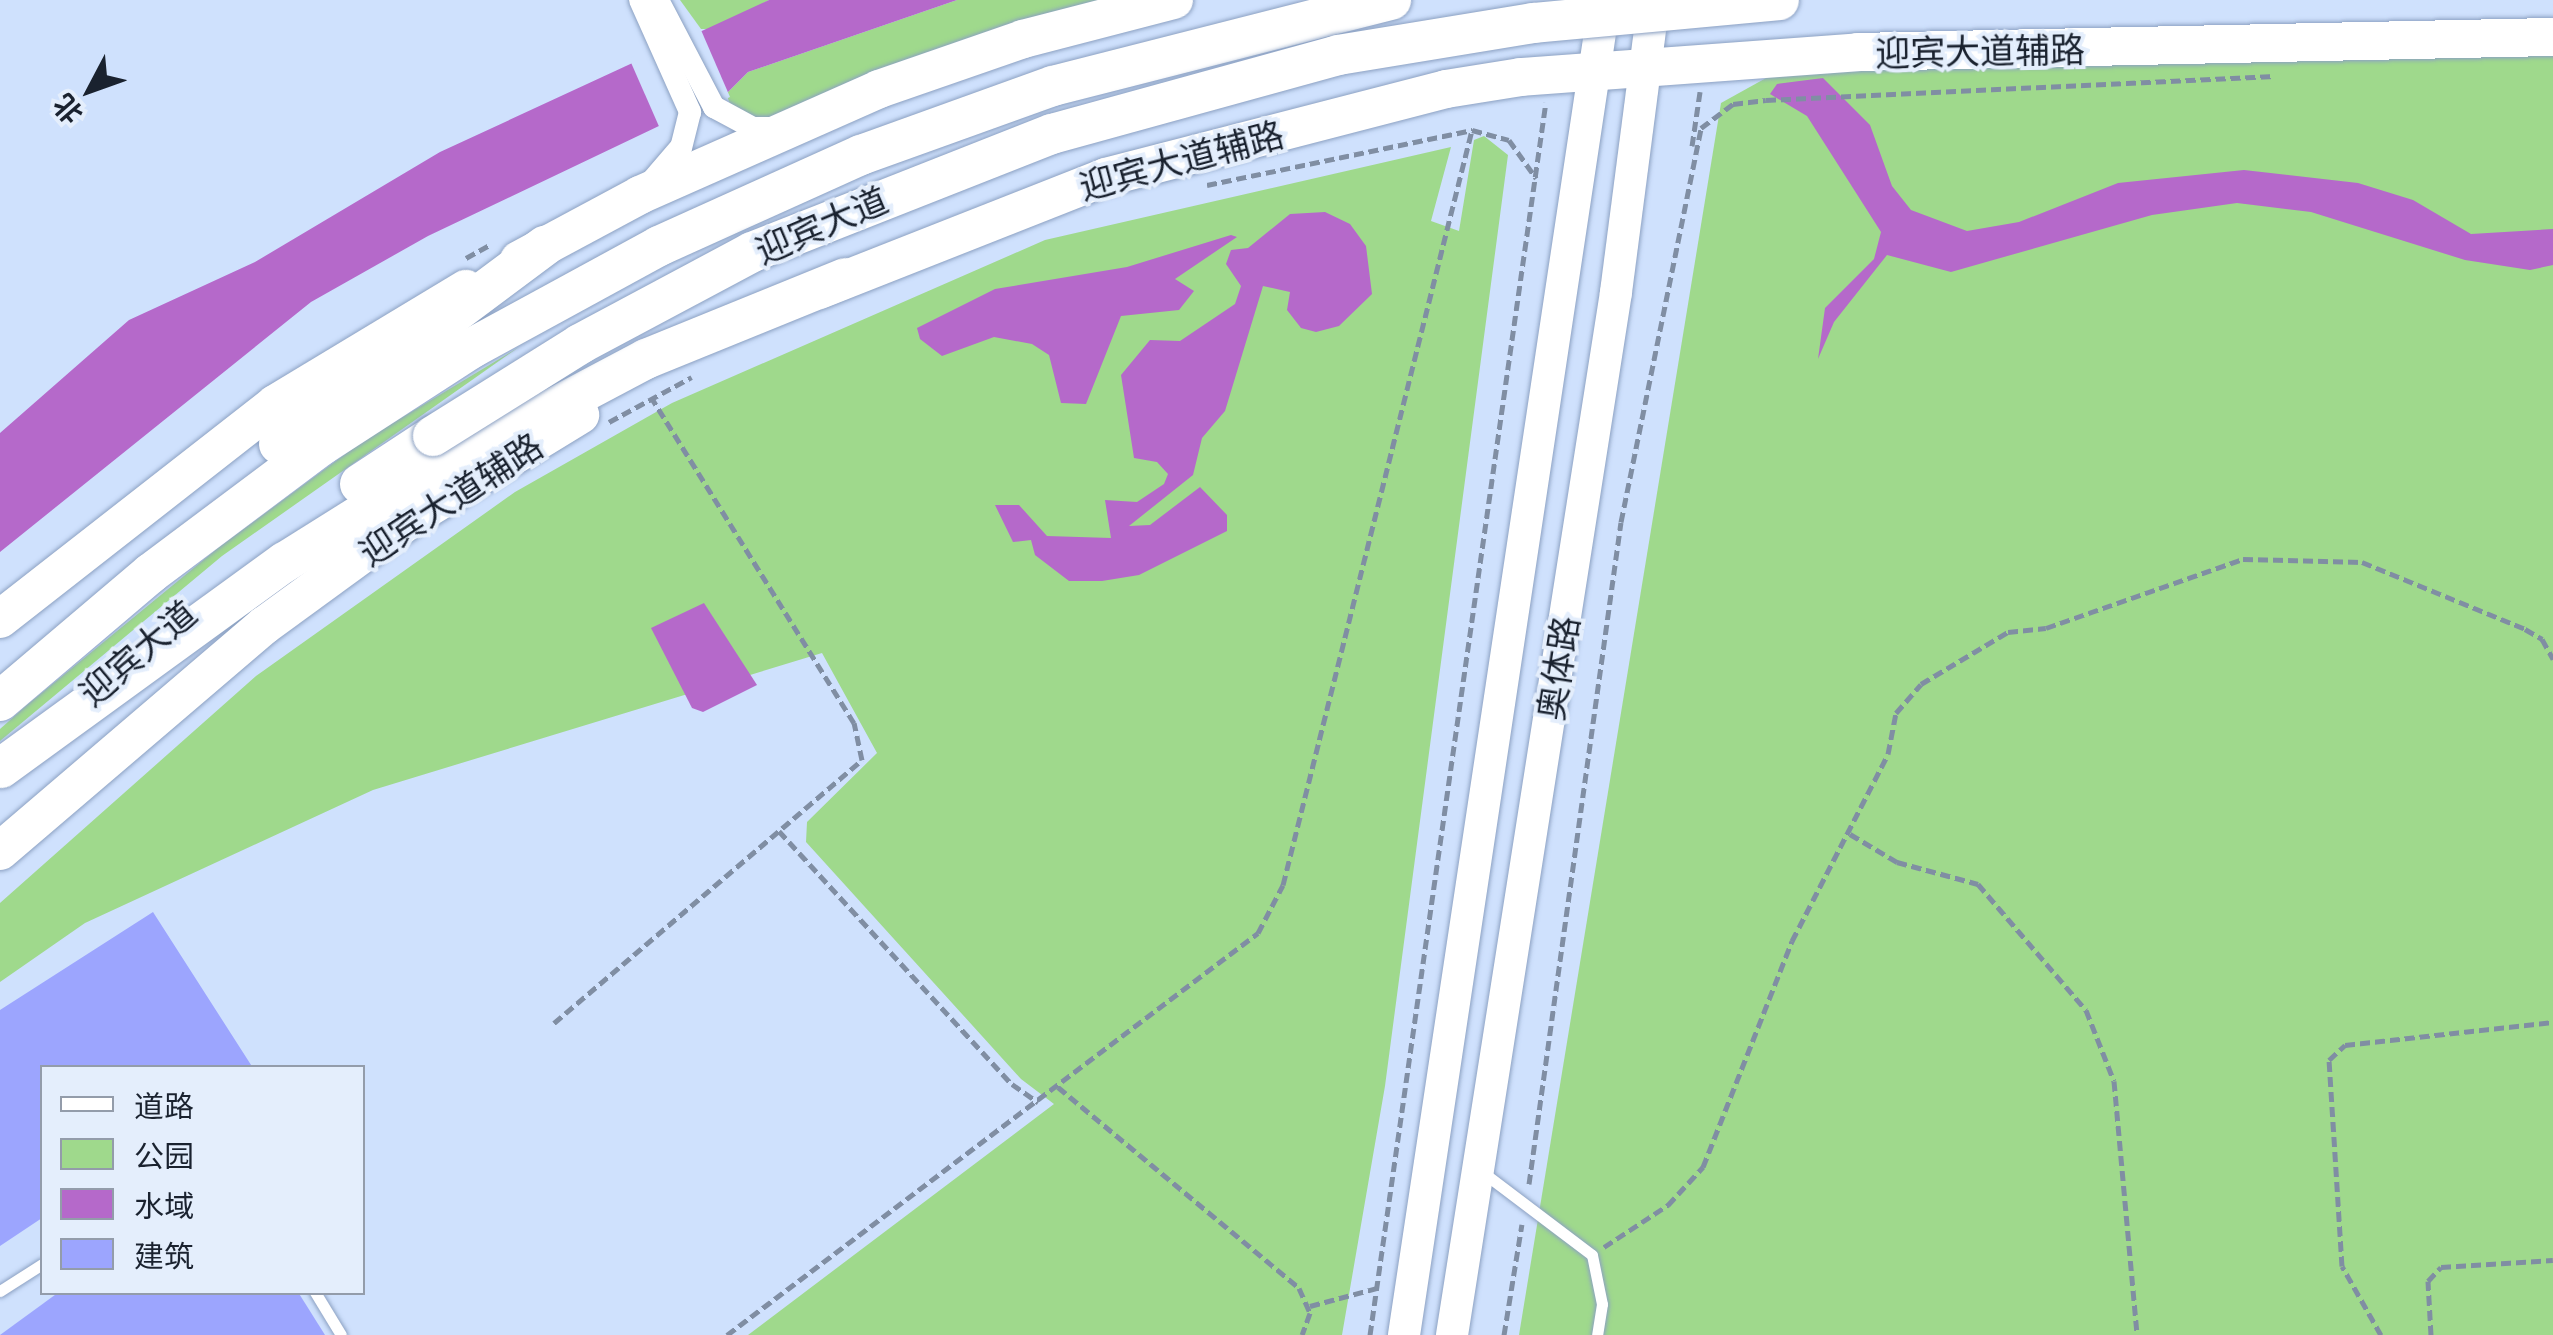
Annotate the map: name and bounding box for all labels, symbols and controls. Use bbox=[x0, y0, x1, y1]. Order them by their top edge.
street label: 迎宾大道辅路 bbox=[1875, 27, 2085, 73]
north arrow bbox=[40, 40, 140, 140]
text: 北 bbox=[45, 88, 89, 131]
street label: 迎宾大道辅路 bbox=[1074, 112, 1288, 206]
street label: 迎宾大道 bbox=[748, 177, 894, 271]
street label: 迎宾大道辅路 bbox=[351, 423, 549, 573]
street label: 迎宾大道 bbox=[70, 591, 204, 713]
street label: 奥体路 bbox=[1528, 613, 1586, 723]
legend bbox=[40, 1065, 365, 1295]
text: 道路 bbox=[134, 1087, 194, 1123]
text: 公园 bbox=[134, 1137, 194, 1173]
text: 水域 bbox=[134, 1187, 194, 1223]
text: 建筑 bbox=[134, 1237, 194, 1273]

